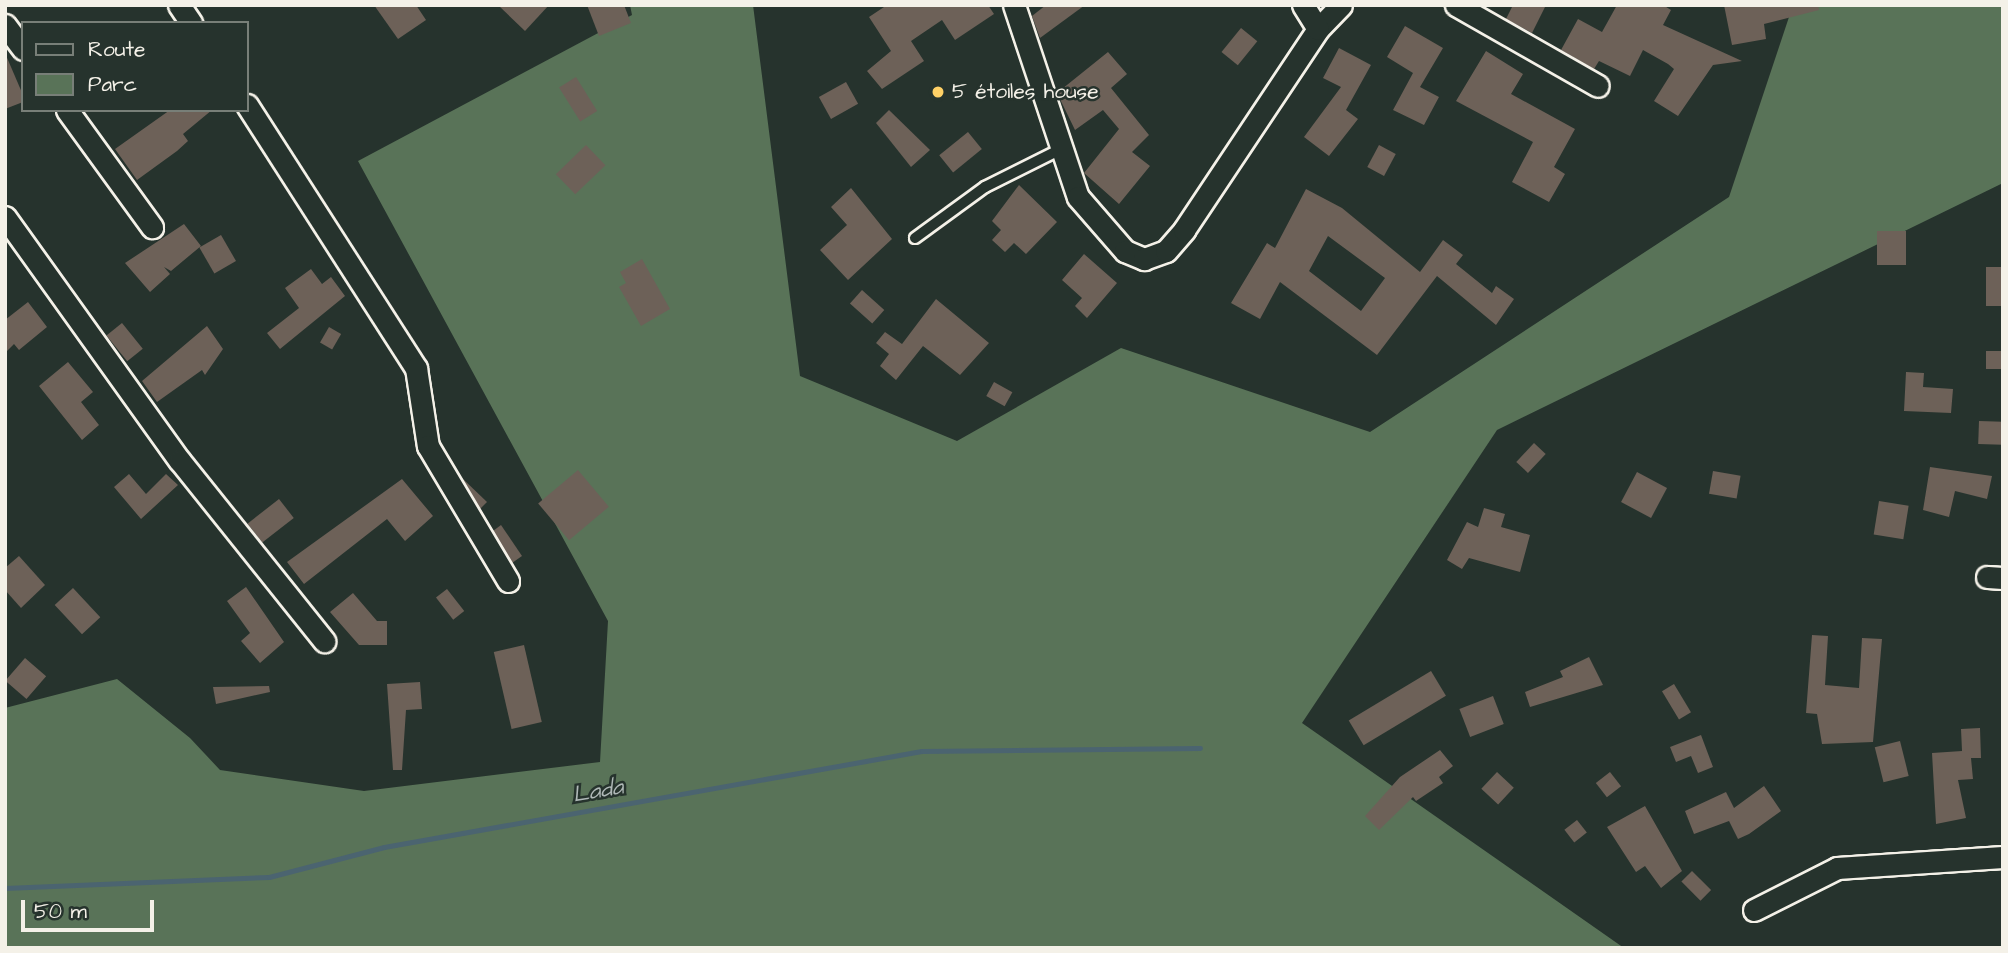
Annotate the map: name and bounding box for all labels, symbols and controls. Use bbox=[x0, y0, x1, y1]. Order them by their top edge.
legend bbox=[21, 21, 248, 112]
text: Route bbox=[88, 35, 145, 64]
text: Parc bbox=[88, 70, 137, 99]
place label: 5 étoiles house bbox=[952, 79, 1099, 105]
marker: 5 étoiles house bbox=[930, 84, 946, 100]
water label: Lada bbox=[570, 773, 626, 809]
scale bar bbox=[24, 886, 158, 930]
text: 50 m bbox=[34, 897, 87, 926]

